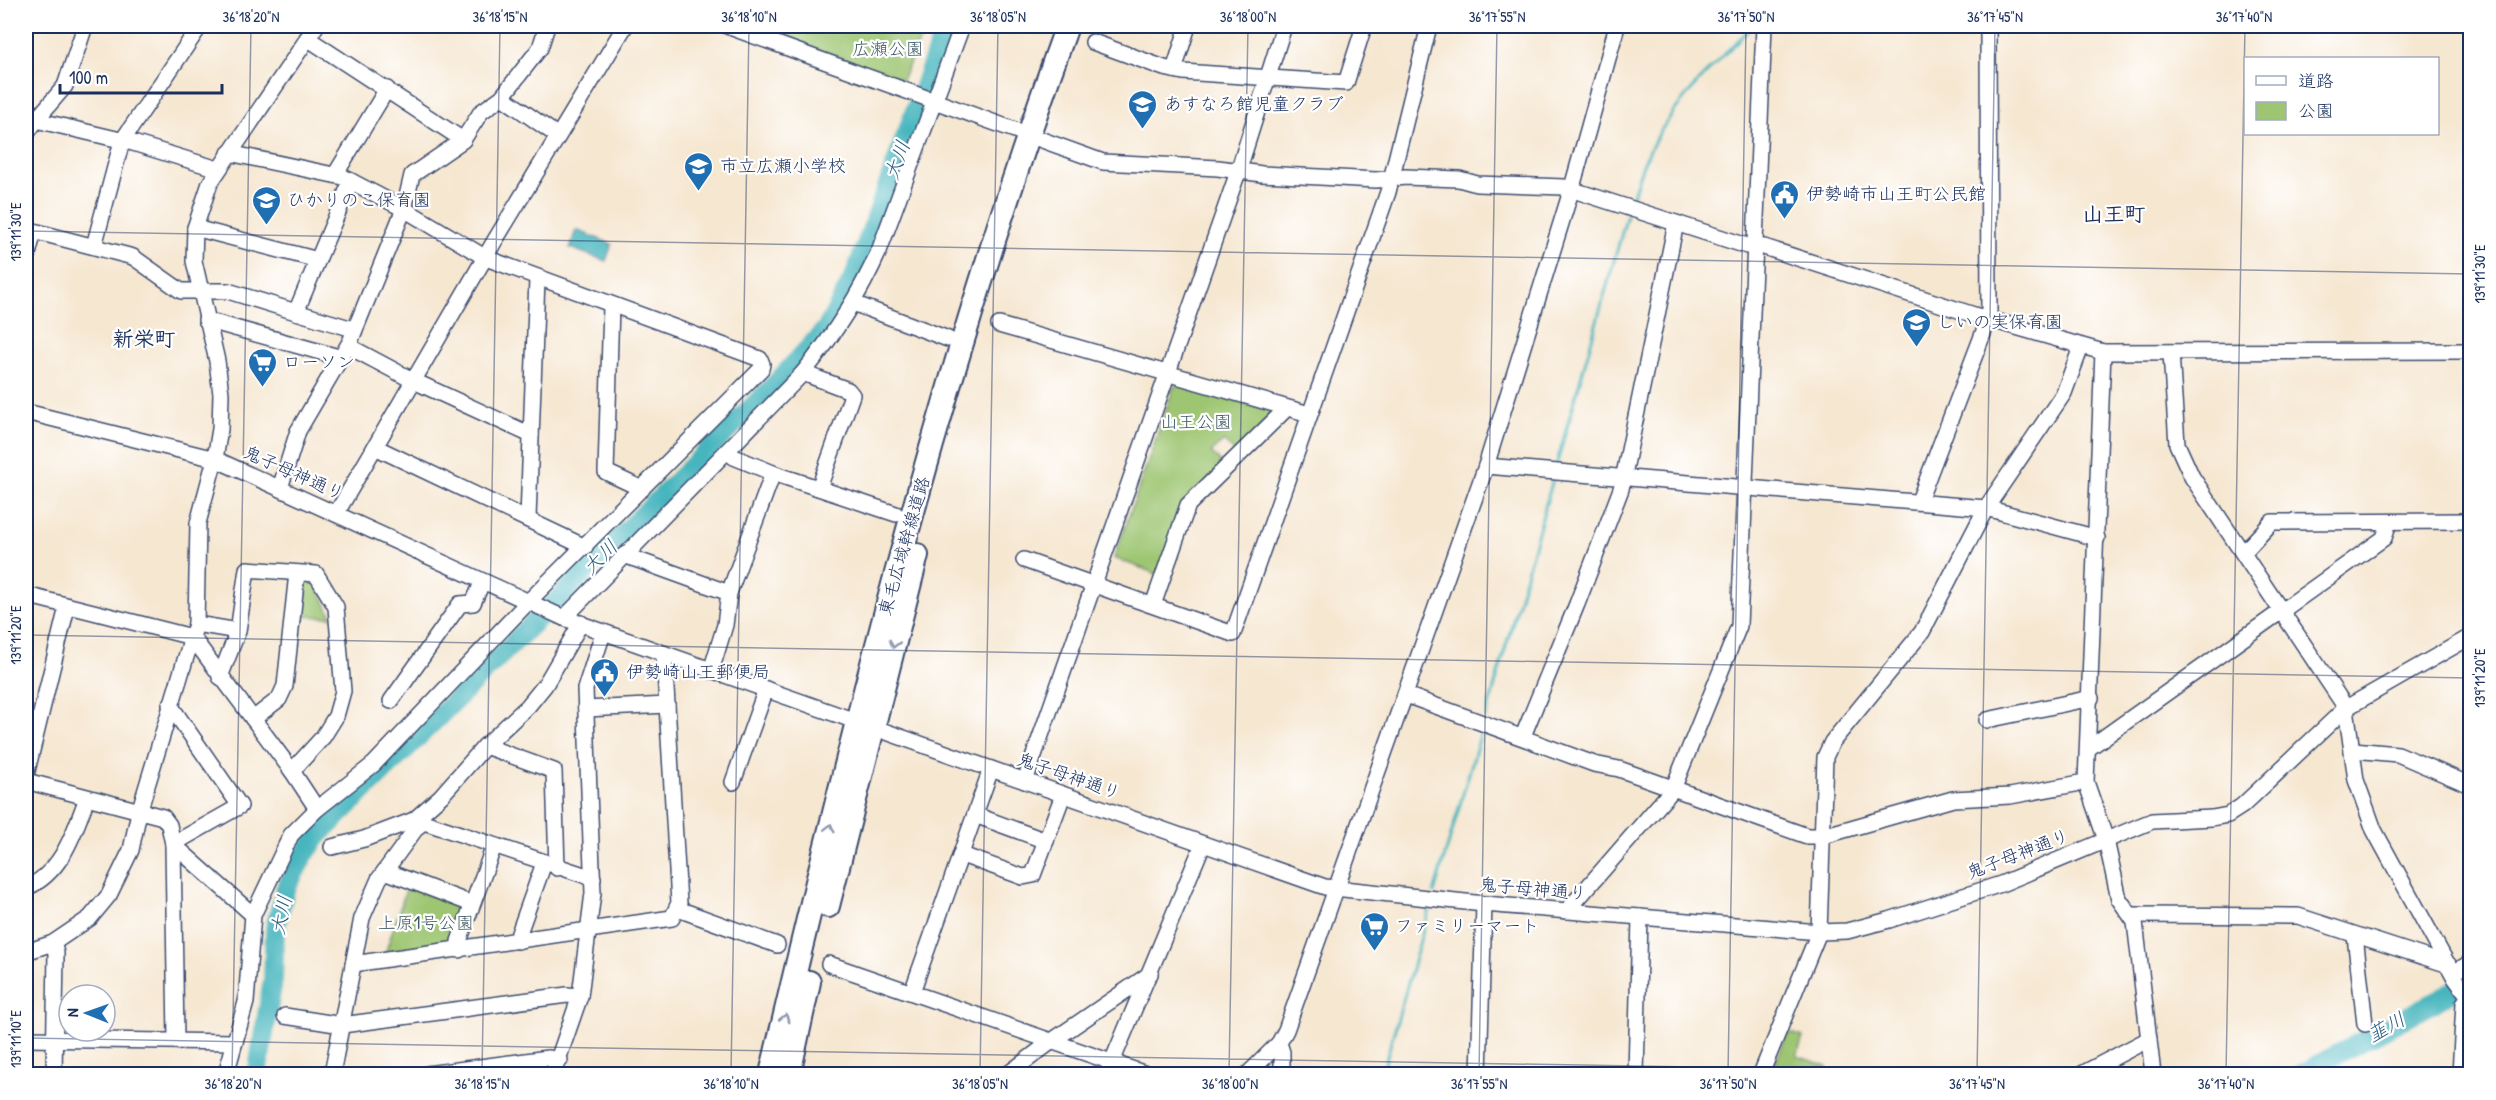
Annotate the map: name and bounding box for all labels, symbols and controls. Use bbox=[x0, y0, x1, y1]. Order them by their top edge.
text: 36°18'20"N bbox=[223, 6, 279, 27]
text: 36°18'15"N bbox=[473, 6, 527, 27]
text: 36°18'10"N bbox=[721, 6, 777, 27]
text: 36°18'05"N bbox=[970, 6, 1026, 27]
text: 36°18'00"N bbox=[1220, 6, 1276, 27]
text: 36°17'55"N bbox=[1469, 6, 1525, 27]
text: 36°17'50"N bbox=[1717, 6, 1775, 27]
text: 36°17'45"N bbox=[1967, 6, 2023, 27]
text: 36°17'40"N bbox=[2216, 6, 2272, 27]
park label: 広瀬公園 bbox=[852, 36, 924, 61]
scale bar bbox=[60, 57, 222, 95]
legend bbox=[2244, 57, 2439, 135]
text: 100 m bbox=[69, 65, 108, 90]
text: 道路 bbox=[2298, 68, 2334, 93]
school or university icon: あすなろ館児童クラブ bbox=[1127, 88, 1159, 130]
place label: あすなろ館児童クラブ bbox=[1164, 91, 1344, 116]
text: 公園 bbox=[2298, 98, 2334, 123]
water label: 大川 bbox=[877, 136, 916, 183]
school or university icon: 市立広瀬小学校 bbox=[683, 150, 715, 192]
place label: 市立広瀬小学校 bbox=[720, 153, 846, 178]
public building icon: 伊勢崎市山王町公民館 bbox=[1769, 178, 1801, 220]
place label: 伊勢崎市山王町公民館 bbox=[1806, 181, 1986, 206]
school or university icon: ひかりのこ保育園 bbox=[250, 184, 282, 226]
place label: ひかりのこ保育園 bbox=[287, 187, 431, 212]
district label: 山王町 bbox=[2083, 199, 2146, 228]
text: 139°11'30"E bbox=[5, 202, 26, 262]
text: 139°11'30"E bbox=[2469, 244, 2490, 304]
school or university icon: しいの実保育園 bbox=[1900, 306, 1932, 348]
place label: しいの実保育園 bbox=[1937, 309, 2063, 334]
district label: 新栄町 bbox=[113, 324, 176, 353]
supermarket icon: ローソン bbox=[246, 346, 278, 388]
place label: ローソン bbox=[283, 349, 355, 374]
park label: 山王公園 bbox=[1160, 409, 1232, 434]
street label: 鬼子母神通り bbox=[240, 439, 349, 506]
street label: 東毛広域幹線道路 bbox=[872, 473, 935, 619]
water label: 大川 bbox=[576, 533, 623, 580]
text: 139°11'20"E bbox=[5, 605, 26, 665]
one-way arrow bbox=[889, 638, 901, 648]
text: 139°11'20"E bbox=[2469, 648, 2490, 708]
public building icon: 伊勢崎山王郵便局 bbox=[589, 656, 621, 698]
place label: 伊勢崎山王郵便局 bbox=[626, 659, 770, 684]
street label: 鬼子母神通り bbox=[1014, 746, 1124, 805]
one-way arrow bbox=[823, 823, 836, 833]
street label: 鬼子母神通り bbox=[1963, 823, 2073, 885]
street label: 鬼子母神通り bbox=[1478, 871, 1588, 906]
water label: 大川 bbox=[263, 893, 298, 937]
park label: 上原1号公園 bbox=[378, 910, 474, 935]
supermarket icon: ファミリーマート bbox=[1358, 910, 1390, 952]
place label: ファミリーマート bbox=[1395, 913, 1539, 938]
north arrow bbox=[57, 983, 117, 1043]
water label: 韮川 bbox=[2362, 1005, 2410, 1048]
text: N bbox=[61, 1008, 83, 1017]
text: 139°11'10"E bbox=[5, 1010, 26, 1068]
one-way arrow bbox=[778, 1013, 791, 1023]
text: 36°18'20"N bbox=[205, 1073, 261, 1094]
text: 36°18'15"N bbox=[455, 1073, 509, 1094]
text: 36°18'10"N bbox=[703, 1073, 759, 1094]
text: 36°18'05"N bbox=[952, 1073, 1008, 1094]
text: 36°18'00"N bbox=[1202, 1073, 1258, 1094]
text: 36°17'55"N bbox=[1451, 1073, 1507, 1094]
text: 36°17'50"N bbox=[1699, 1073, 1757, 1094]
text: 36°17'45"N bbox=[1949, 1073, 2005, 1094]
text: 36°17'40"N bbox=[2198, 1073, 2254, 1094]

